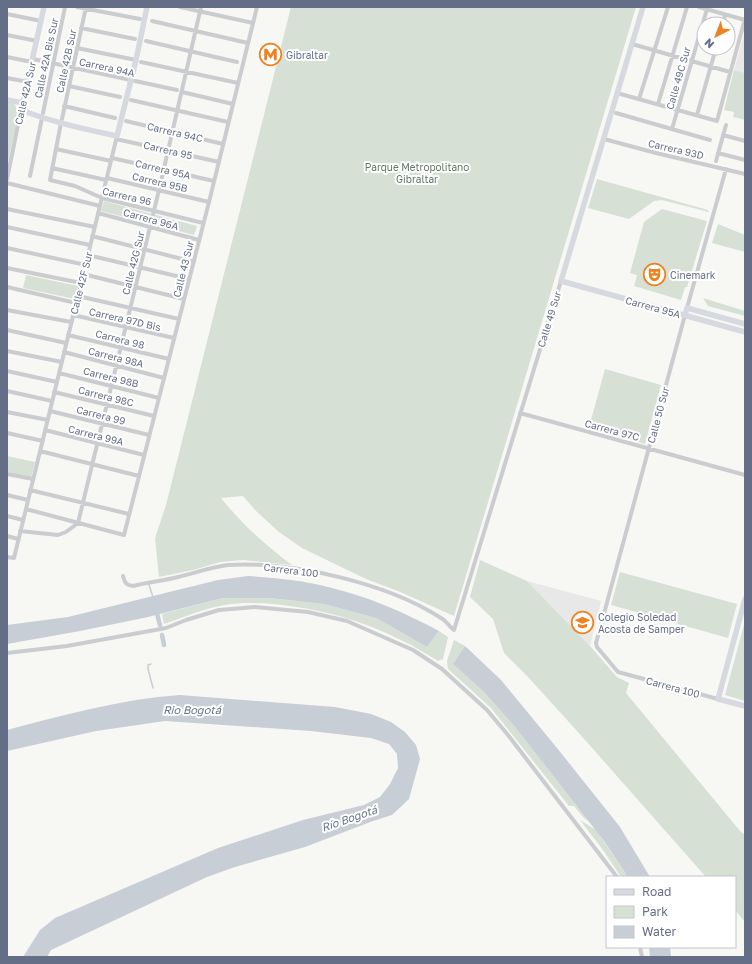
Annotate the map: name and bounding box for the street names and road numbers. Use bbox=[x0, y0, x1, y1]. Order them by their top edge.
street label: Calle 42A Bis Sur bbox=[32, 17, 60, 99]
street label: Calle 42B Sur bbox=[53, 28, 79, 94]
street label: Calle 49C Sur bbox=[663, 45, 693, 111]
street label: Carrera 94A bbox=[78, 55, 136, 79]
street label: Calle 42A Sur bbox=[12, 60, 38, 126]
street label: Carrera 94C bbox=[146, 120, 204, 144]
street label: Carrera 93D bbox=[647, 137, 705, 161]
street label: Carrera 95 bbox=[142, 139, 194, 161]
street label: Carrera 95A bbox=[134, 157, 192, 181]
street label: Carrera 95B bbox=[131, 170, 189, 194]
street label: Carrera 96 bbox=[101, 185, 153, 207]
street label: Carrera 96A bbox=[122, 206, 180, 232]
street label: Calle 42G Sur bbox=[119, 230, 147, 296]
street label: Calle 43 Sur bbox=[170, 239, 196, 299]
street label: Calle 42F Sur bbox=[67, 251, 95, 315]
street label: Calle 49 Sur bbox=[535, 289, 563, 349]
street label: Carrera 95A bbox=[624, 294, 682, 320]
street label: Carrera 97D Bis bbox=[88, 305, 162, 333]
street label: Carrera 98 bbox=[94, 327, 146, 351]
street label: Carrera 98A bbox=[87, 344, 145, 370]
street label: Carrera 98B bbox=[82, 364, 140, 390]
street label: Carrera 98C bbox=[77, 383, 135, 409]
street label: Calle 50 Sur bbox=[645, 385, 671, 445]
street label: Carrera 99 bbox=[75, 403, 127, 427]
street label: Carrera 97C bbox=[583, 417, 641, 443]
street label: Carrera 99A bbox=[67, 422, 125, 448]
street label: Carrera 100 bbox=[263, 561, 319, 579]
street label: Carrera 100 bbox=[645, 674, 701, 700]

